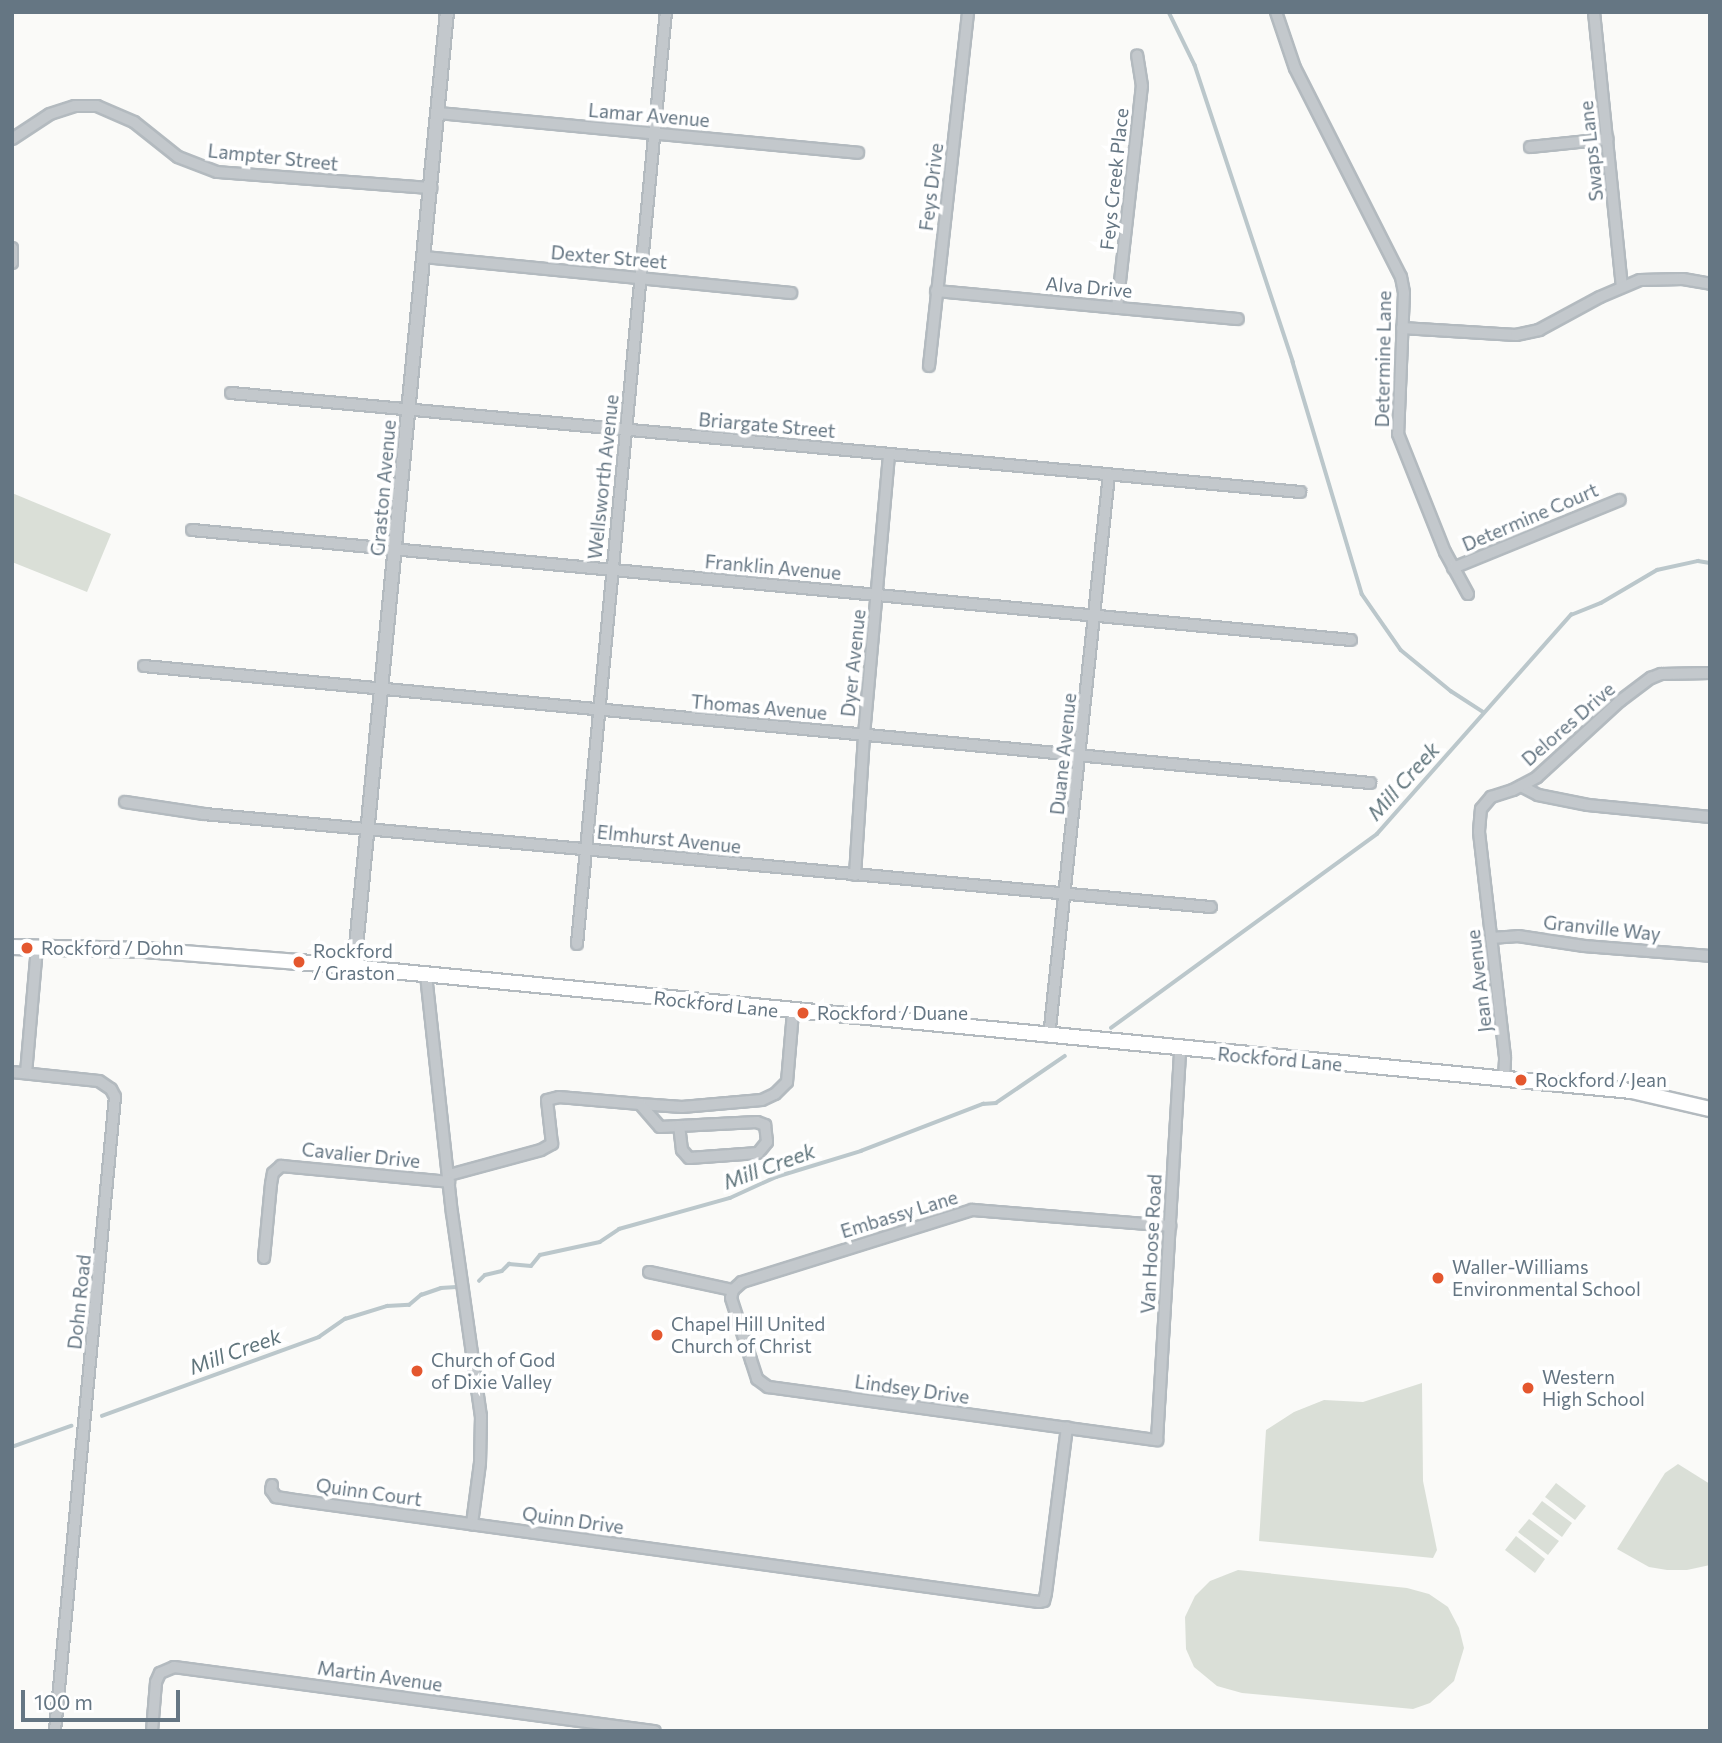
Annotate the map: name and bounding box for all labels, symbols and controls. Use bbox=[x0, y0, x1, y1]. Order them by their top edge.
street label: Lamar Avenue bbox=[587, 98, 711, 132]
street label: Swaps Lane bbox=[1574, 100, 1608, 202]
street label: Feys Creek Place bbox=[1095, 107, 1133, 251]
street label: Lampter Street bbox=[207, 139, 339, 175]
street label: Feys Drive bbox=[914, 142, 948, 232]
street label: Dexter Street bbox=[550, 241, 668, 273]
street label: Alva Drive bbox=[1045, 272, 1133, 302]
street label: Determine Lane bbox=[1370, 290, 1396, 428]
street label: Wellsworth Avenue bbox=[583, 393, 623, 561]
street label: Briargate Street bbox=[698, 408, 836, 442]
street label: Graston Avenue bbox=[366, 419, 400, 557]
street label: Determine Court bbox=[1459, 478, 1601, 556]
street label: Franklin Avenue bbox=[704, 550, 842, 584]
street label: Dyer Avenue bbox=[836, 608, 870, 718]
street label: Delores Drive bbox=[1517, 677, 1619, 771]
street label: Thomas Avenue bbox=[690, 690, 828, 724]
street label: Duane Avenue bbox=[1045, 692, 1081, 816]
water label: Mill Creek bbox=[1361, 737, 1445, 825]
street label: Elmhurst Avenue bbox=[596, 820, 742, 858]
street label: Granville Way bbox=[1542, 911, 1662, 945]
street label: Jean Avenue bbox=[1461, 928, 1497, 1034]
place label: Rockford / Dohn bbox=[41, 937, 184, 959]
marker: Rockford / Dohn bbox=[19, 940, 35, 956]
place label: Rockford / Graston bbox=[313, 940, 395, 984]
marker: Rockford / Graston bbox=[291, 954, 307, 970]
street label: Rockford Lane bbox=[653, 986, 779, 1022]
place label: Rockford / Duane bbox=[817, 1002, 968, 1024]
marker: Rockford / Duane bbox=[795, 1005, 811, 1021]
street label: Rockford Lane bbox=[1217, 1042, 1343, 1076]
place label: Rockford / Jean bbox=[1535, 1069, 1667, 1091]
marker: Rockford / Jean bbox=[1513, 1072, 1529, 1088]
street label: Cavalier Drive bbox=[301, 1137, 421, 1173]
water label: Mill Creek bbox=[720, 1138, 818, 1194]
street label: Van Hoose Road bbox=[1136, 1174, 1166, 1314]
street label: Embassy Lane bbox=[838, 1185, 960, 1243]
street label: Dohn Road bbox=[63, 1254, 95, 1350]
place label: Waller-Williams Environmental School bbox=[1452, 1256, 1641, 1300]
marker: Waller-Williams Environmental School bbox=[1430, 1270, 1446, 1286]
place label: Chapel Hill United Church of Christ bbox=[671, 1313, 825, 1357]
water label: Mill Creek bbox=[186, 1323, 284, 1379]
marker: Chapel Hill United Church of Christ bbox=[649, 1327, 665, 1343]
place label: Church of God of Dixie Valley bbox=[431, 1349, 555, 1393]
marker: Church of God of Dixie Valley bbox=[409, 1363, 425, 1379]
place label: Western High School bbox=[1542, 1366, 1645, 1410]
street label: Lindsey Drive bbox=[853, 1370, 971, 1408]
marker: Western High School bbox=[1520, 1380, 1536, 1396]
street label: Quinn Court bbox=[315, 1473, 423, 1511]
street label: Quinn Drive bbox=[521, 1502, 625, 1538]
street label: Martin Avenue bbox=[316, 1656, 444, 1696]
scale bar bbox=[24, 1676, 184, 1720]
text: 100 m bbox=[34, 1689, 93, 1714]

